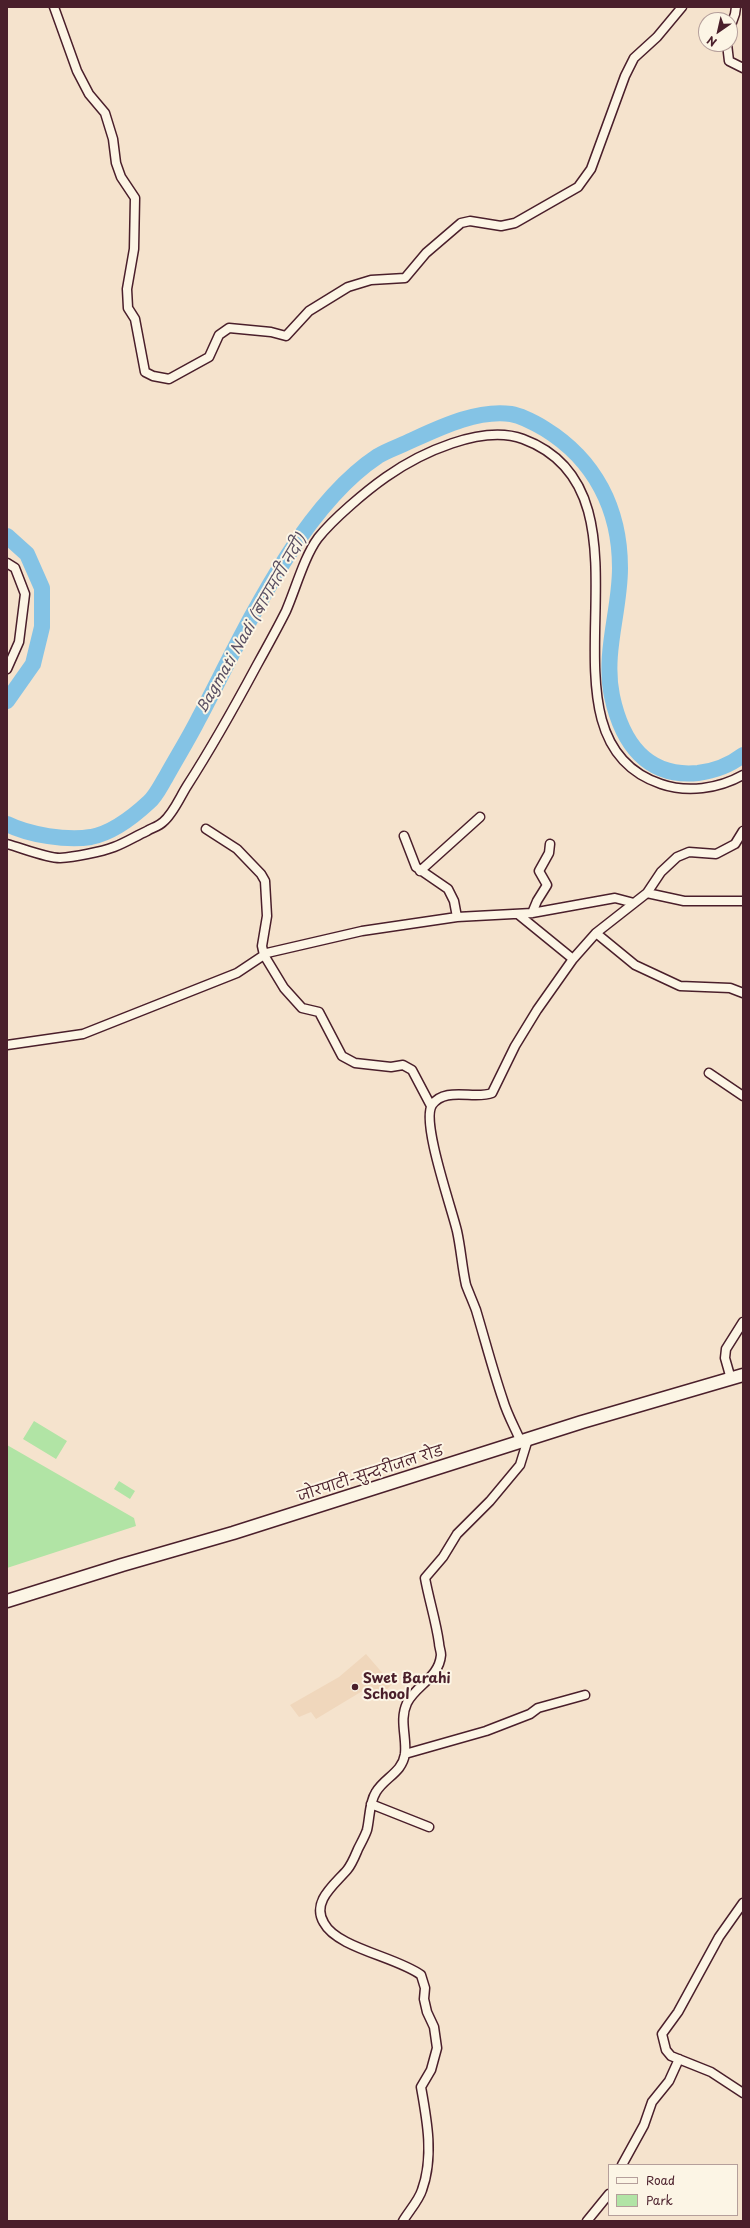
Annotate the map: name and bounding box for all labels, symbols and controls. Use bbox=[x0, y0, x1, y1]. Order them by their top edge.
north arrow bbox=[698, 12, 738, 52]
text: N bbox=[703, 32, 720, 51]
water label: Bagmati Nadi (बागमती नदी) bbox=[193, 532, 311, 716]
street label: जोरपाटी-सुन्दरीजल रोड bbox=[296, 1443, 446, 1505]
place label: Swet Barahi School bbox=[363, 1671, 451, 1704]
marker: Swet Barahi School bbox=[350, 1682, 360, 1692]
legend bbox=[608, 2164, 738, 2216]
text: Road bbox=[646, 2171, 675, 2189]
text: Park bbox=[646, 2191, 673, 2209]

